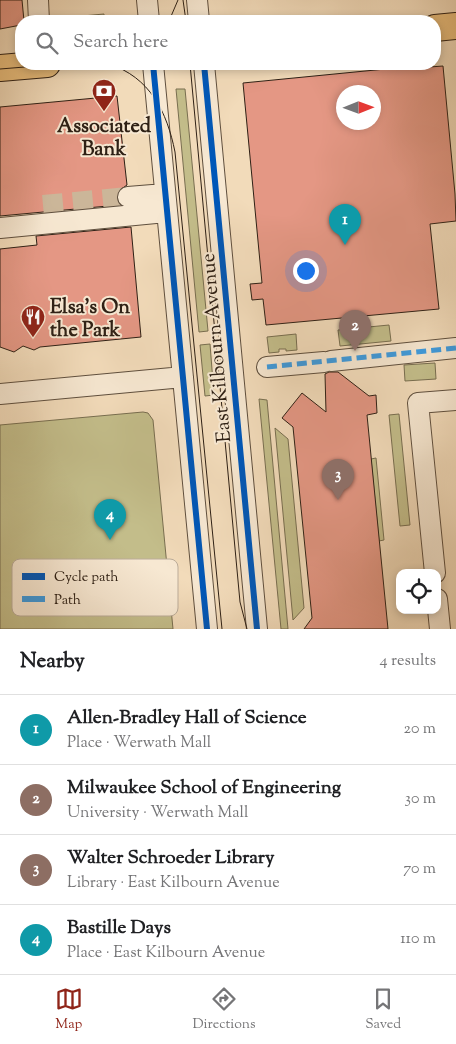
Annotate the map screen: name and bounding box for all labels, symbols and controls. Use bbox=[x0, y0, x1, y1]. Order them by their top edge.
search box bbox=[15, 15, 441, 70]
icon: search bbox=[33, 29, 61, 57]
text: Search here bbox=[73, 29, 168, 56]
bank icon: Associated Bank bbox=[91, 78, 117, 112]
north arrow bbox=[336, 85, 381, 130]
place label: Associated Bank bbox=[57, 113, 152, 165]
pin: 1 bbox=[329, 204, 361, 245]
street label: East Kilbourn Avenue bbox=[195, 252, 240, 444]
your location bbox=[293, 258, 319, 284]
place label: Elsa's On the Park bbox=[50, 294, 130, 346]
restaurant icon: Elsa's On the Park bbox=[20, 304, 46, 338]
pin: 2 bbox=[339, 310, 371, 351]
pin: 3 bbox=[322, 459, 354, 500]
pin: 4 bbox=[94, 499, 126, 540]
legend bbox=[12, 559, 178, 616]
text: Cycle path bbox=[54, 568, 118, 588]
map controls bbox=[396, 569, 441, 614]
button: locate bbox=[396, 569, 441, 614]
text: Path bbox=[54, 591, 81, 611]
text: Nearby bbox=[20, 647, 85, 677]
text: 4 results bbox=[380, 650, 436, 673]
text: Allen-Bradley Hall of Science bbox=[67, 705, 307, 732]
text: 1 bbox=[33, 718, 39, 741]
text: 20 m bbox=[403, 718, 436, 741]
text: Place · Werwath Mall bbox=[67, 732, 211, 755]
text: Milwaukee School of Engineering bbox=[67, 775, 341, 802]
text: 2 bbox=[32, 788, 40, 811]
text: 30 m bbox=[405, 788, 436, 811]
text: University · Werwath Mall bbox=[67, 802, 249, 825]
text: Walter Schroeder Library bbox=[67, 845, 274, 872]
text: 3 bbox=[33, 858, 39, 881]
text: 70 m bbox=[403, 858, 436, 881]
text: Library · East Kilbourn Avenue bbox=[67, 872, 280, 895]
text: Bastille Days bbox=[67, 915, 171, 942]
text: 4 bbox=[32, 928, 40, 951]
text: 110 m bbox=[400, 928, 436, 951]
text: Place · East Kilbourn Avenue bbox=[67, 942, 265, 965]
tab: Map bbox=[55, 985, 83, 1035]
tab: Directions bbox=[192, 985, 256, 1035]
tab: Saved bbox=[365, 985, 401, 1035]

